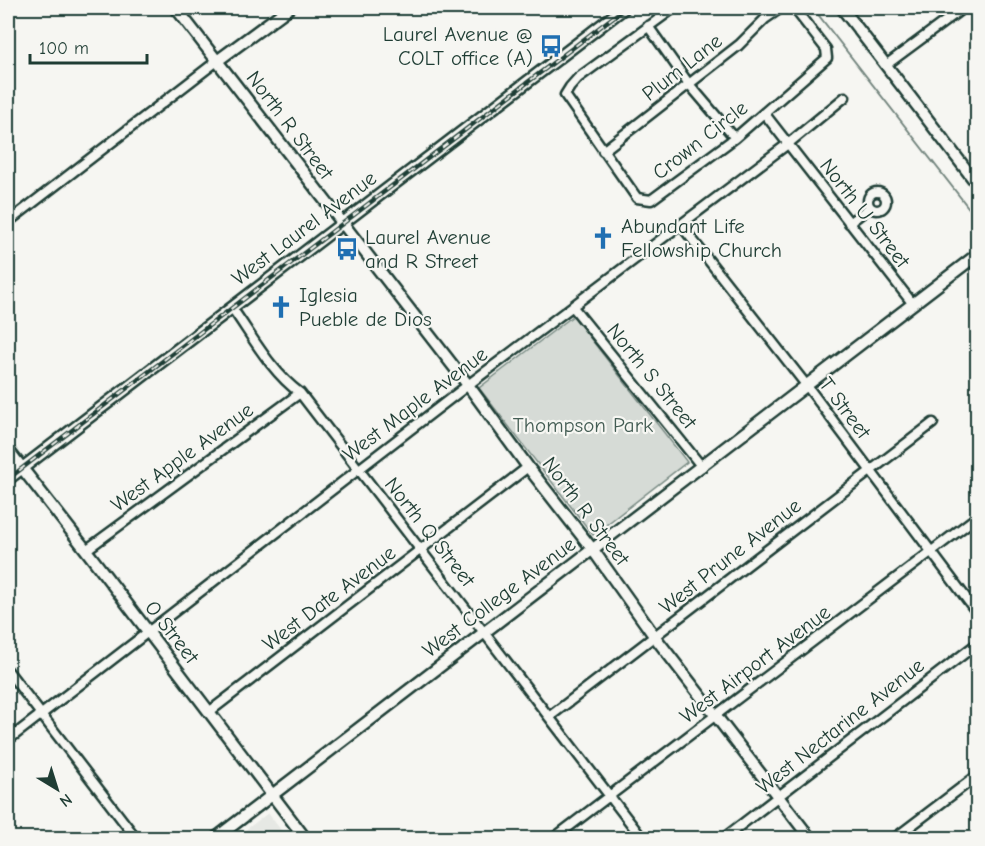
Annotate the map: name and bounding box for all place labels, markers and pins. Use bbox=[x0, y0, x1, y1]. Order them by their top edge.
place label: Laurel Avenue @ COLT office (A) bbox=[383, 22, 533, 70]
bus stop icon: Laurel Avenue @ COLT office (A) bbox=[538, 33, 564, 59]
place label: Abundant Life Fellowship Church bbox=[621, 214, 782, 262]
place label: Laurel Avenue and R Street bbox=[365, 225, 491, 273]
church icon: Abundant Life Fellowship Church bbox=[590, 225, 616, 251]
bus stop icon: Laurel Avenue and R Street bbox=[334, 236, 360, 262]
place label: Iglesia Pueble de Dios bbox=[299, 283, 432, 331]
church icon: Iglesia Pueble de Dios bbox=[268, 294, 294, 320]

